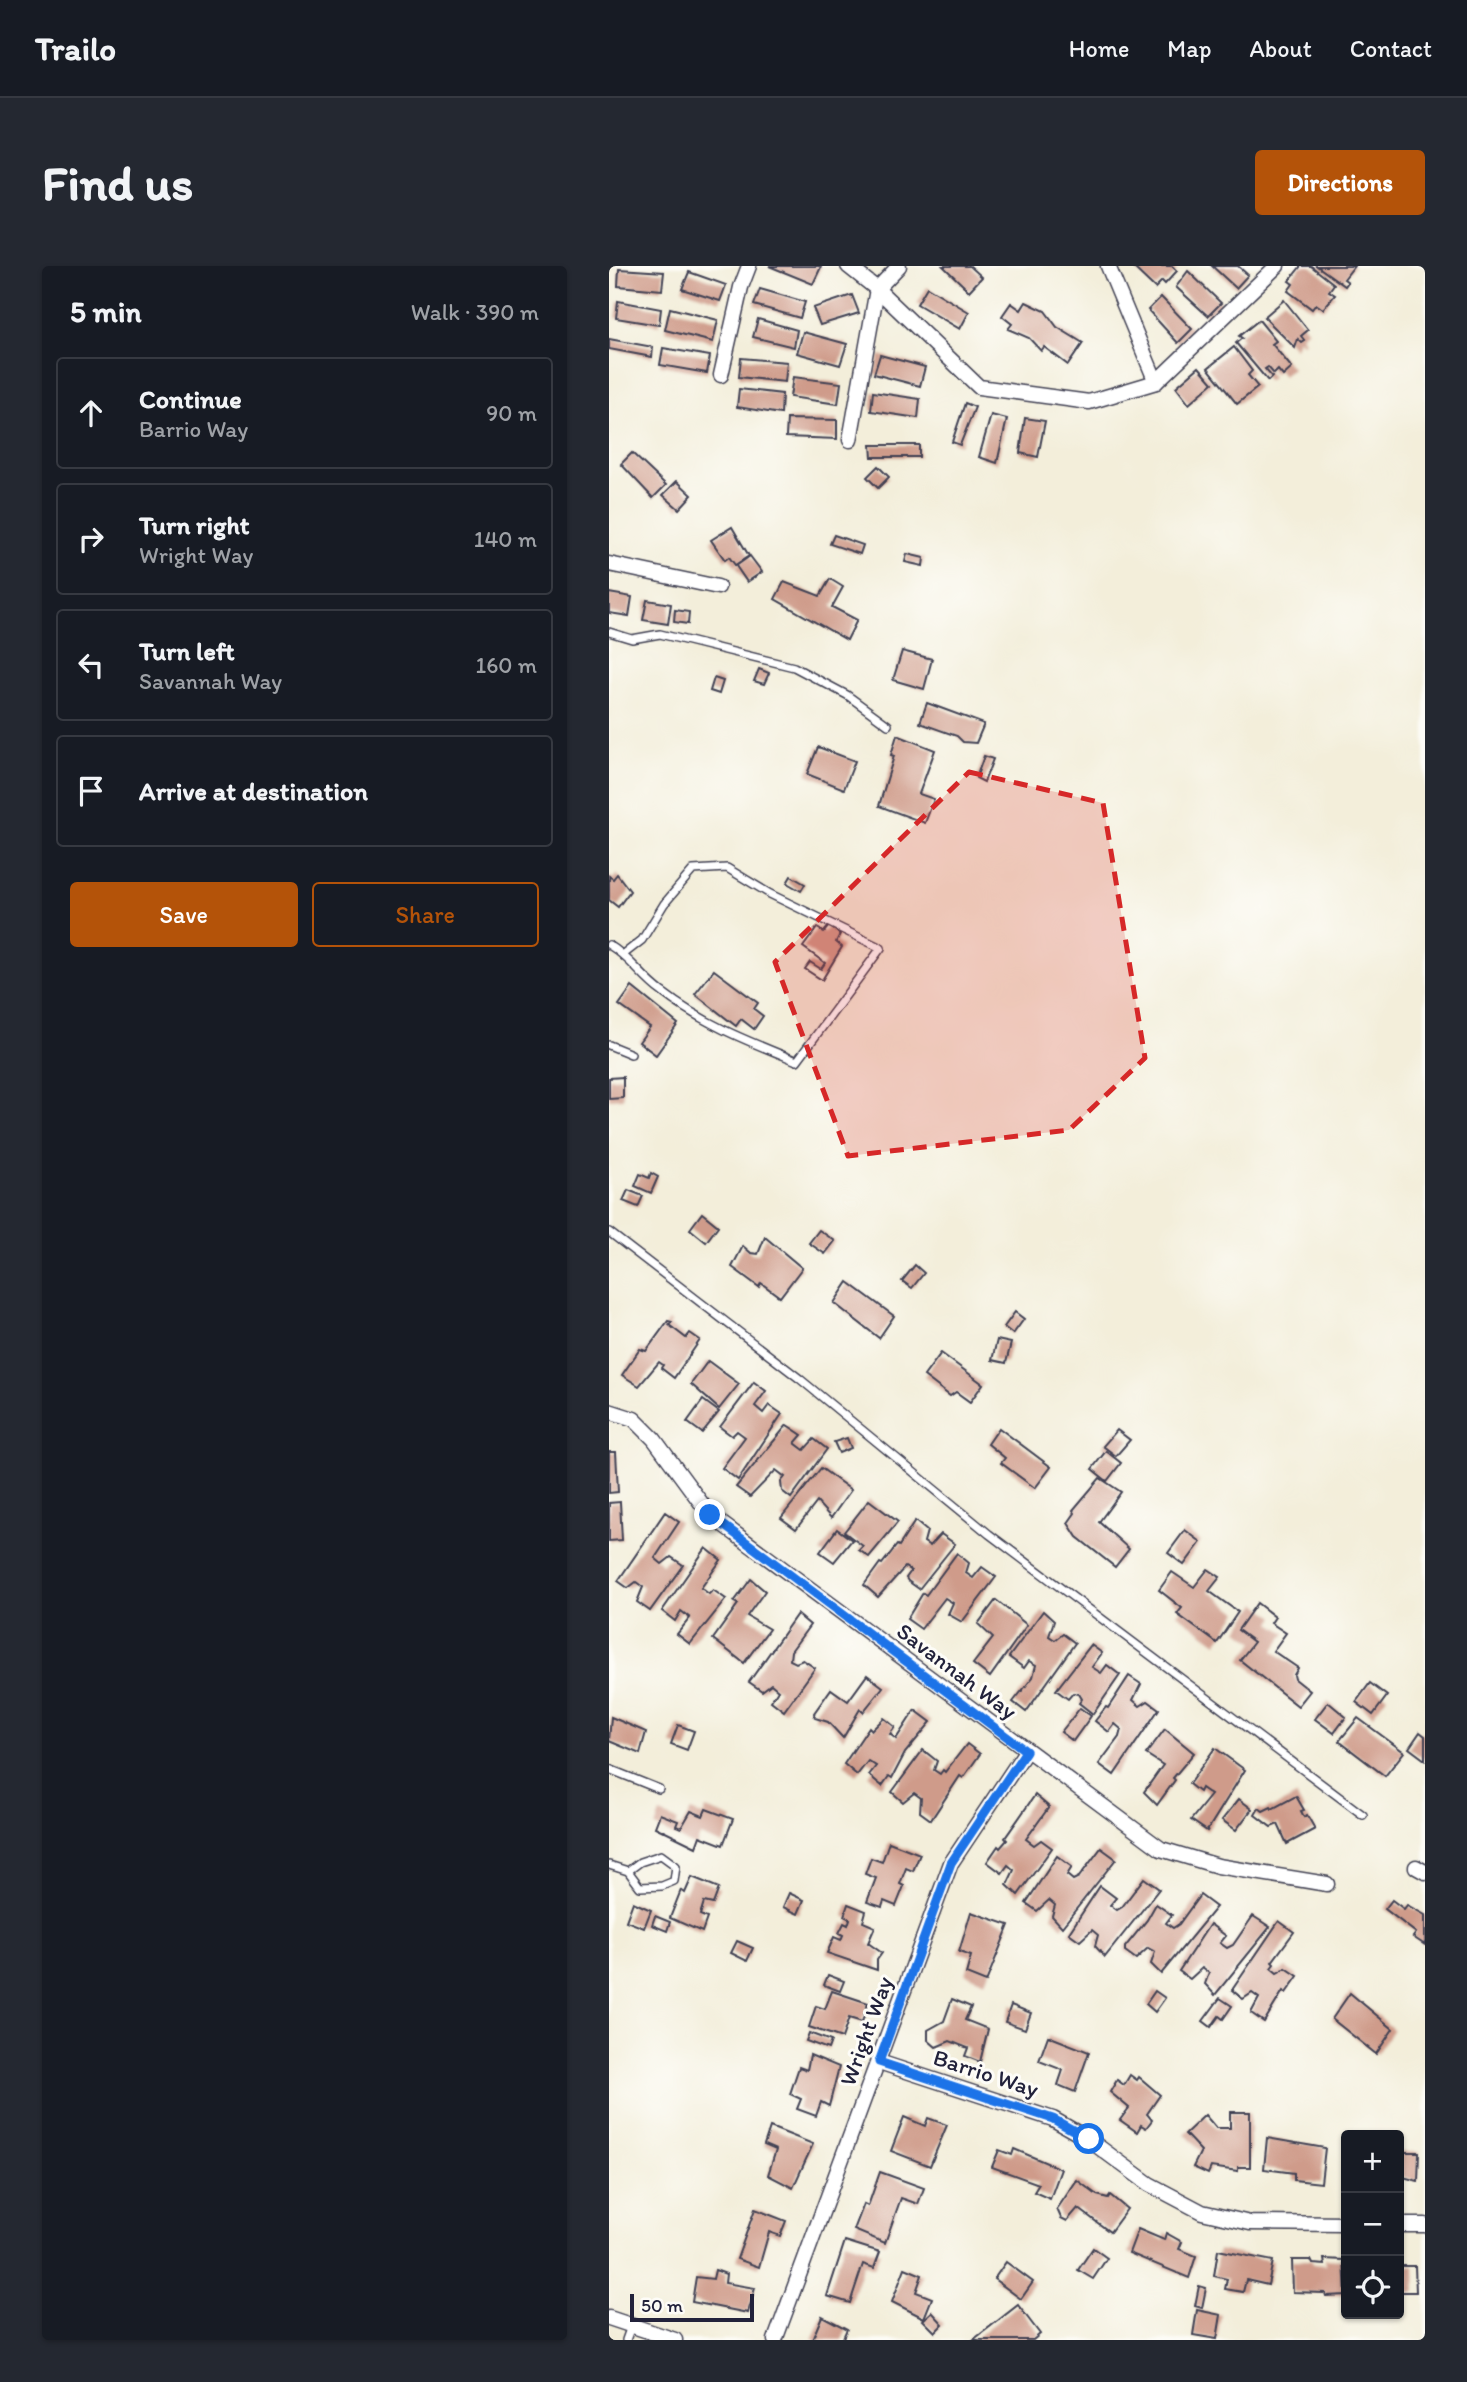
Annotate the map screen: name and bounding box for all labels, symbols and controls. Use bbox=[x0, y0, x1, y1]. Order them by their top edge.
text: Trailo bbox=[35, 29, 116, 68]
text: Home bbox=[1069, 34, 1129, 63]
text: Map bbox=[1167, 34, 1211, 63]
text: About bbox=[1249, 34, 1312, 63]
text: Contact bbox=[1350, 34, 1432, 63]
button: Directions bbox=[1255, 150, 1425, 215]
text: Find us bbox=[42, 153, 193, 212]
text: 5 min bbox=[70, 293, 141, 330]
text: Walk · 390 m bbox=[411, 298, 539, 326]
text: Continue bbox=[139, 383, 242, 415]
icon: ahead bbox=[72, 394, 110, 432]
text: 90 m bbox=[486, 399, 537, 427]
text: Barrio Way bbox=[139, 415, 248, 443]
text: Turn right bbox=[139, 509, 250, 541]
icon: right bbox=[72, 520, 110, 558]
text: 140 m bbox=[474, 525, 537, 553]
text: Wright Way bbox=[139, 541, 253, 569]
text: Turn left bbox=[139, 635, 235, 667]
icon: left bbox=[72, 646, 110, 684]
text: 160 m bbox=[475, 651, 537, 679]
text: Savannah Way bbox=[139, 667, 282, 695]
icon: arrive bbox=[72, 772, 110, 810]
text: Arrive at destination bbox=[139, 775, 368, 807]
button: Save bbox=[70, 882, 298, 947]
button: Share bbox=[312, 882, 539, 947]
route end bbox=[694, 1499, 725, 1530]
street label: Savannah Way bbox=[891, 1617, 1023, 1725]
street label: Wright Way bbox=[833, 1972, 899, 2089]
street label: Barrio Way bbox=[930, 2043, 1042, 2103]
route start bbox=[1073, 2123, 1104, 2154]
map controls bbox=[1341, 2130, 1404, 2319]
button: + bbox=[1341, 2130, 1404, 2193]
button: − bbox=[1341, 2193, 1404, 2256]
button: locate bbox=[1341, 2256, 1404, 2319]
scale bar bbox=[630, 2291, 754, 2323]
text: 50 m bbox=[641, 2294, 683, 2317]

